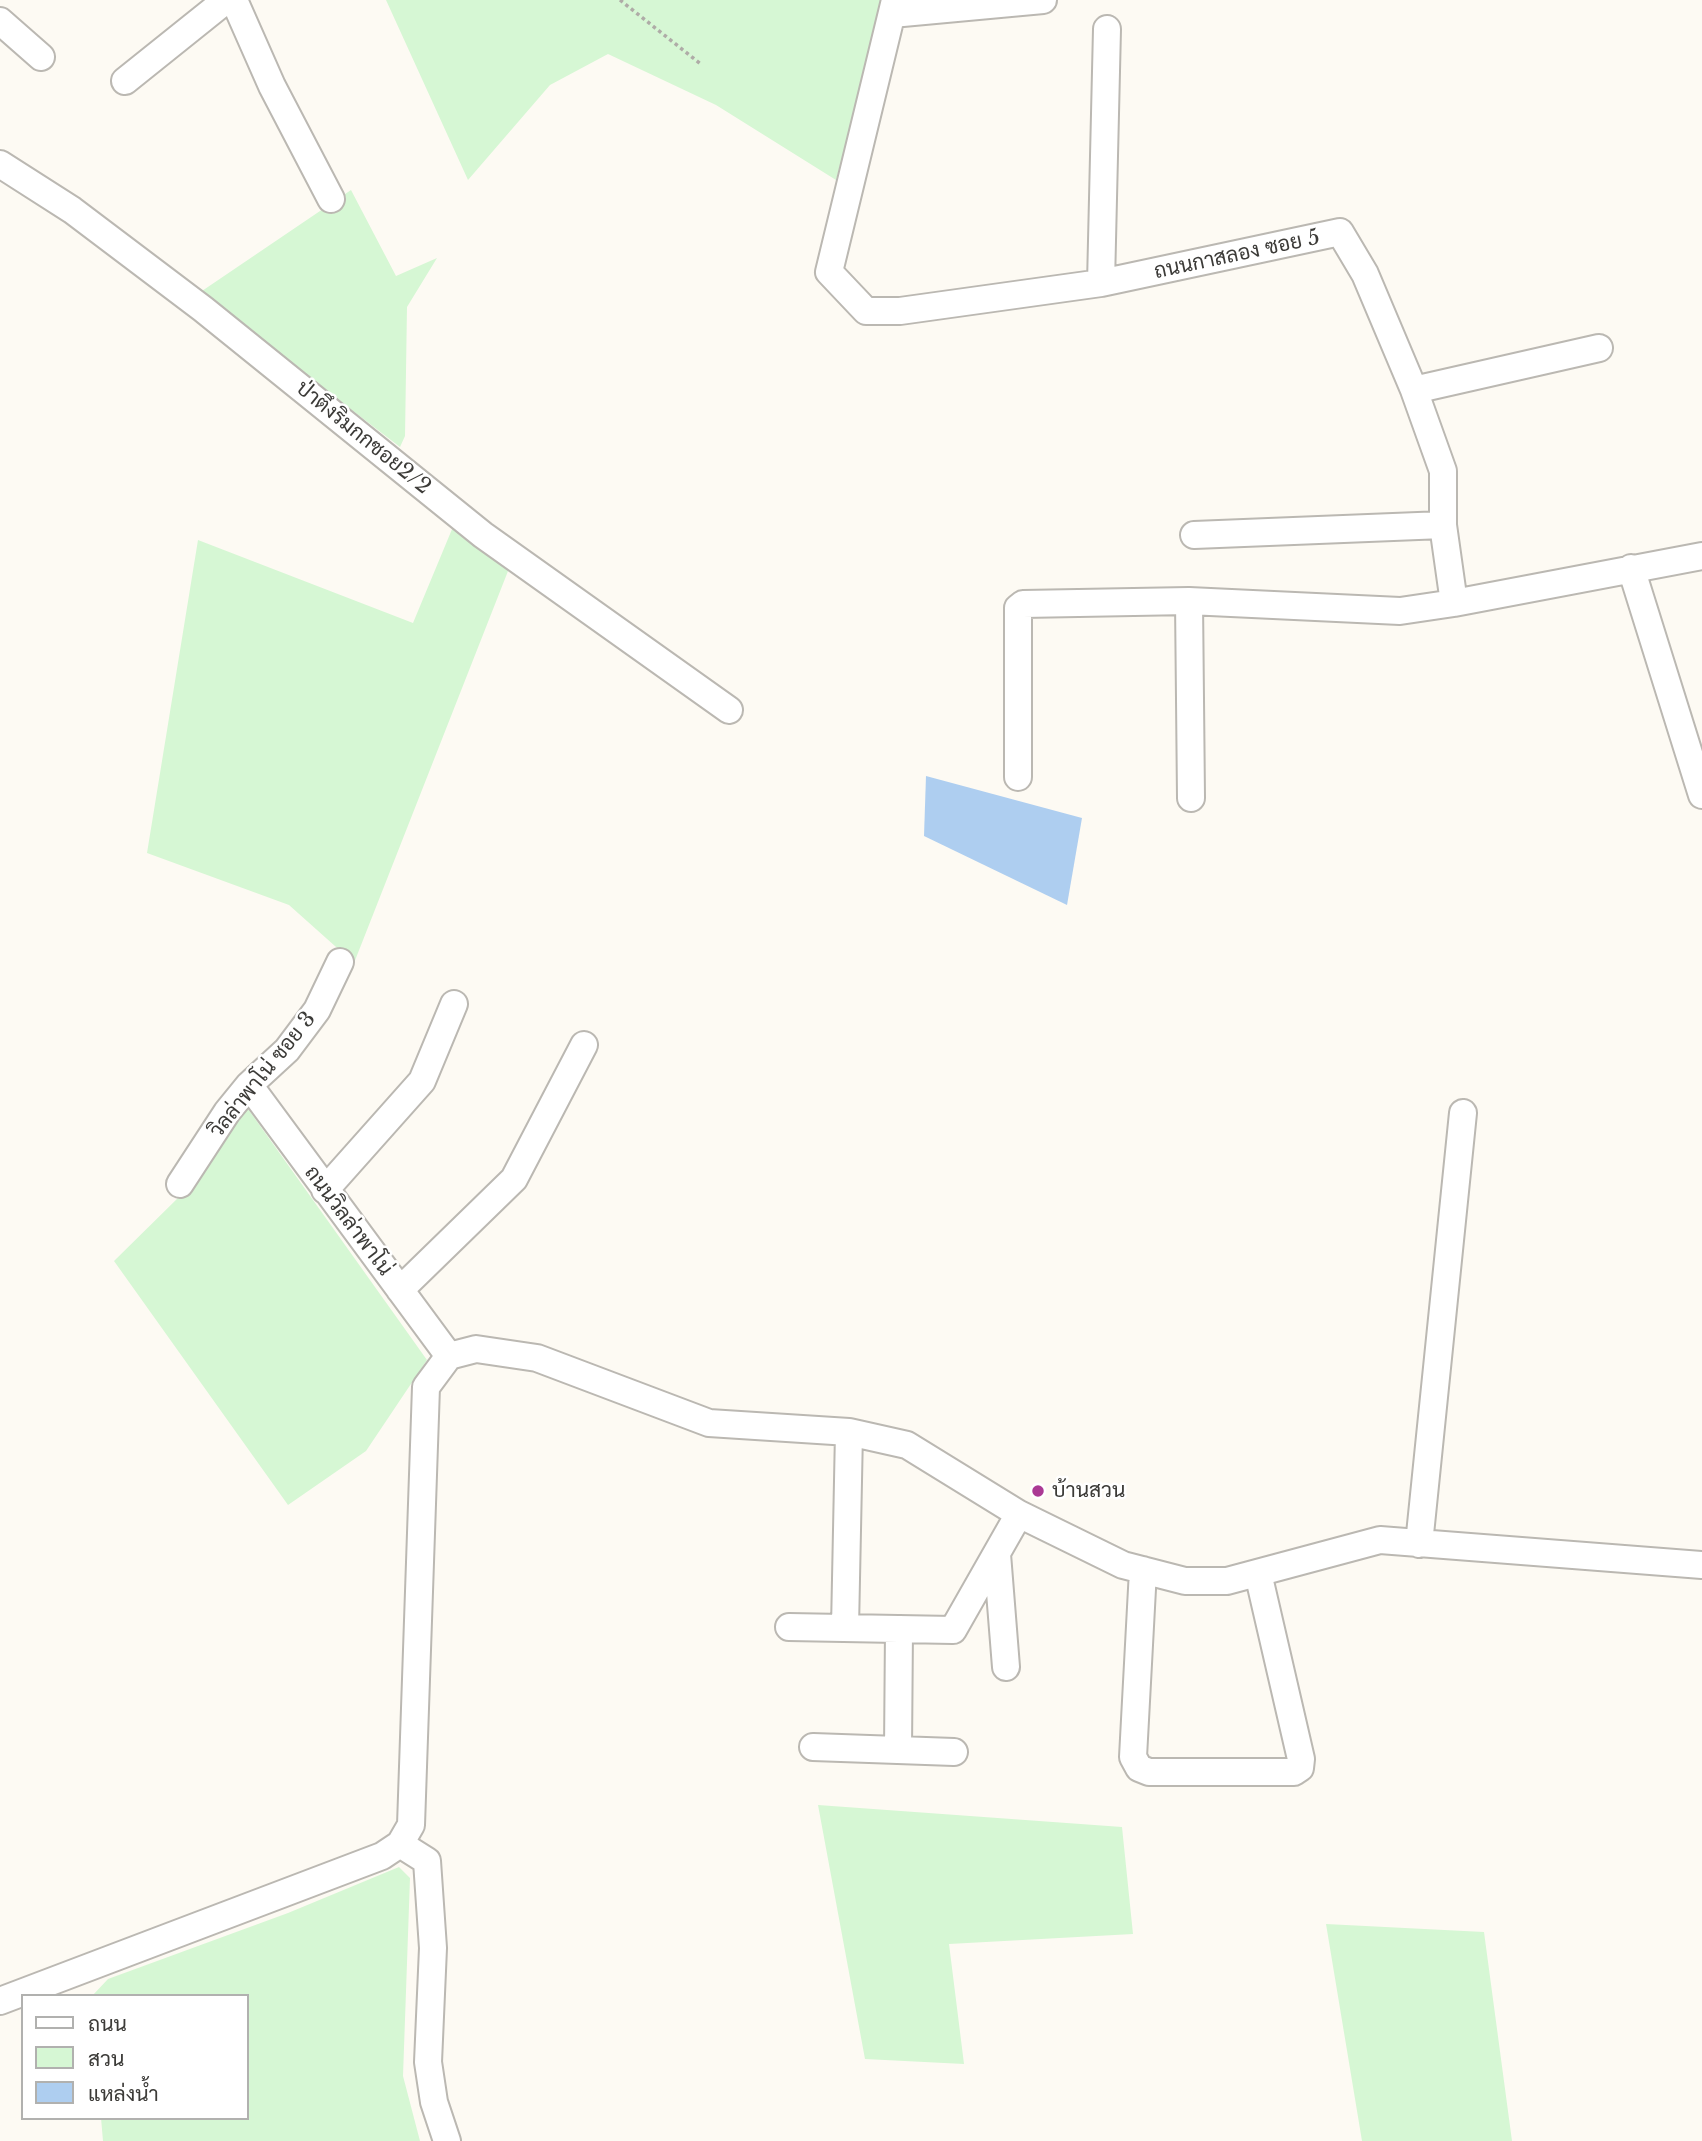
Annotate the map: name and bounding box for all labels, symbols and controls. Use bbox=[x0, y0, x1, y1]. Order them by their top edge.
street label: ถนนกาสลอง ซอย 5 bbox=[1152, 225, 1322, 285]
street label: ป่าตึงริมกกซอย2/2 bbox=[290, 376, 436, 500]
street label: วิลล่าพาโน่ ซอย 3 bbox=[205, 1007, 321, 1143]
street label: ถนนวิลล่าพาโน่ bbox=[299, 1161, 397, 1281]
place label: บ้านสวน bbox=[1052, 1478, 1125, 1504]
marker: บ้านสวน bbox=[1030, 1483, 1046, 1499]
legend bbox=[21, 1994, 248, 2120]
text: ถนน bbox=[88, 2011, 127, 2037]
text: สวน bbox=[88, 2046, 124, 2072]
text: แหล่งน้ำ bbox=[88, 2081, 159, 2107]

